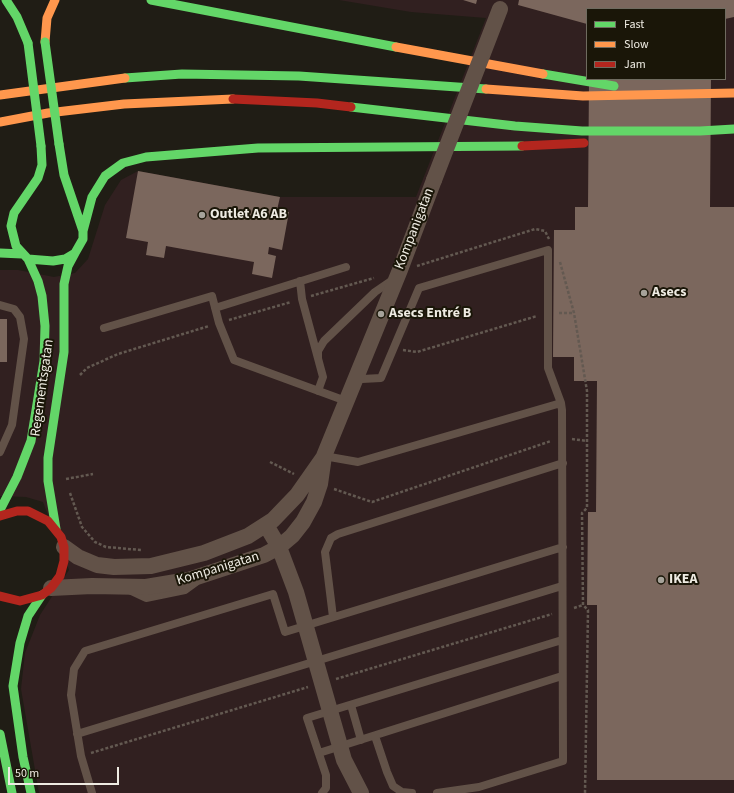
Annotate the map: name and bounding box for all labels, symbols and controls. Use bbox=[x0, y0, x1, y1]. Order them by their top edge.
legend bbox=[586, 8, 726, 80]
text: Fast bbox=[624, 16, 644, 33]
text: Slow bbox=[624, 36, 649, 53]
text: Jam bbox=[624, 56, 646, 73]
street label: Kompanigatan bbox=[392, 186, 438, 272]
place label: Outlet A6 AB bbox=[210, 207, 287, 223]
marker: Outlet A6 AB bbox=[197, 210, 207, 220]
place label: Asecs bbox=[652, 285, 686, 301]
marker: Asecs bbox=[639, 288, 649, 298]
place label: Asecs Entré B bbox=[389, 306, 471, 322]
marker: Asecs Entré B bbox=[376, 309, 386, 319]
street label: Regementsgatan bbox=[28, 338, 58, 438]
street label: Kompanigatan bbox=[175, 548, 261, 590]
place label: IKEA bbox=[669, 572, 698, 588]
marker: IKEA bbox=[656, 575, 666, 585]
scale bar bbox=[10, 759, 121, 785]
text: 50 m bbox=[15, 765, 39, 782]

